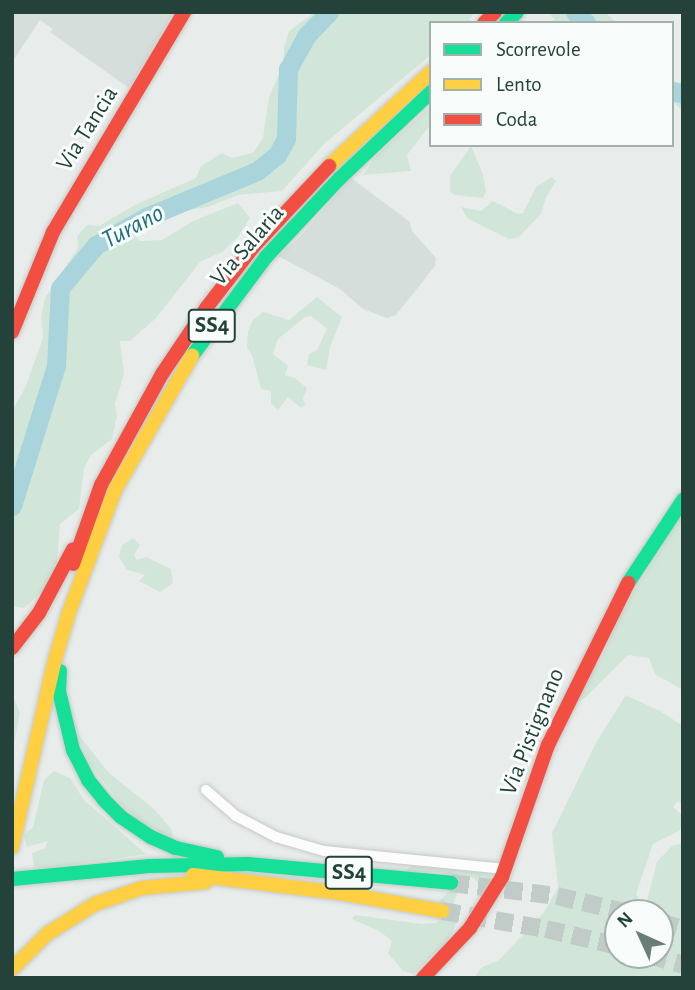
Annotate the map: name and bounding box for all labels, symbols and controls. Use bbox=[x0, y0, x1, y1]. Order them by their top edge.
legend bbox=[429, 21, 674, 147]
text: Scorrevole bbox=[496, 39, 581, 60]
text: Lento bbox=[496, 74, 542, 95]
street label: Via Tancia bbox=[51, 82, 125, 176]
text: Coda bbox=[496, 109, 537, 130]
water label: Turano bbox=[97, 198, 169, 256]
street label: Via Salaria bbox=[205, 200, 291, 292]
road number: SS4 bbox=[188, 306, 236, 346]
street label: Via Pistignano bbox=[495, 664, 571, 800]
road number: SS4 bbox=[324, 853, 374, 892]
north arrow bbox=[604, 899, 674, 969]
text: N bbox=[614, 909, 637, 932]

